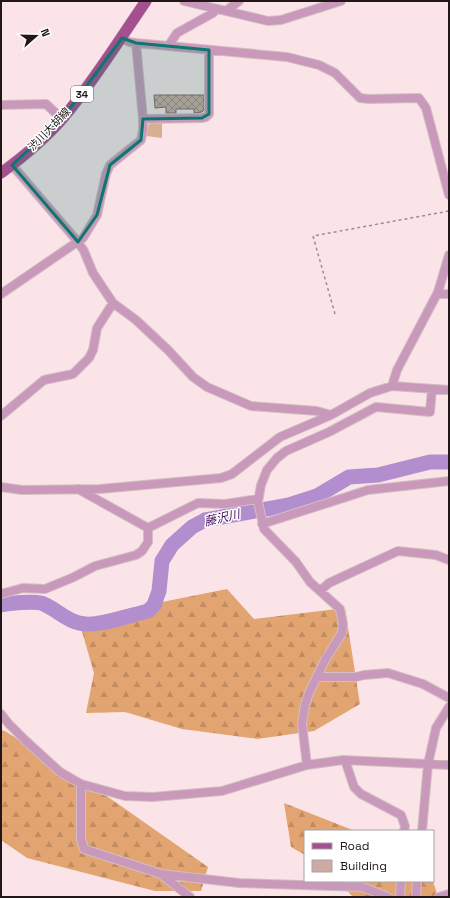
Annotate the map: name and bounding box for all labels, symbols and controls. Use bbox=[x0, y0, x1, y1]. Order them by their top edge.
north arrow bbox=[16, 16, 56, 56]
text: N bbox=[38, 27, 53, 38]
road number: 34 bbox=[71, 86, 93, 102]
street label: 渋川大胡線 bbox=[25, 104, 73, 154]
water label: 藤沢川 bbox=[203, 506, 243, 530]
legend bbox=[304, 830, 434, 882]
text: Road bbox=[340, 838, 369, 854]
text: Building bbox=[340, 858, 387, 874]

